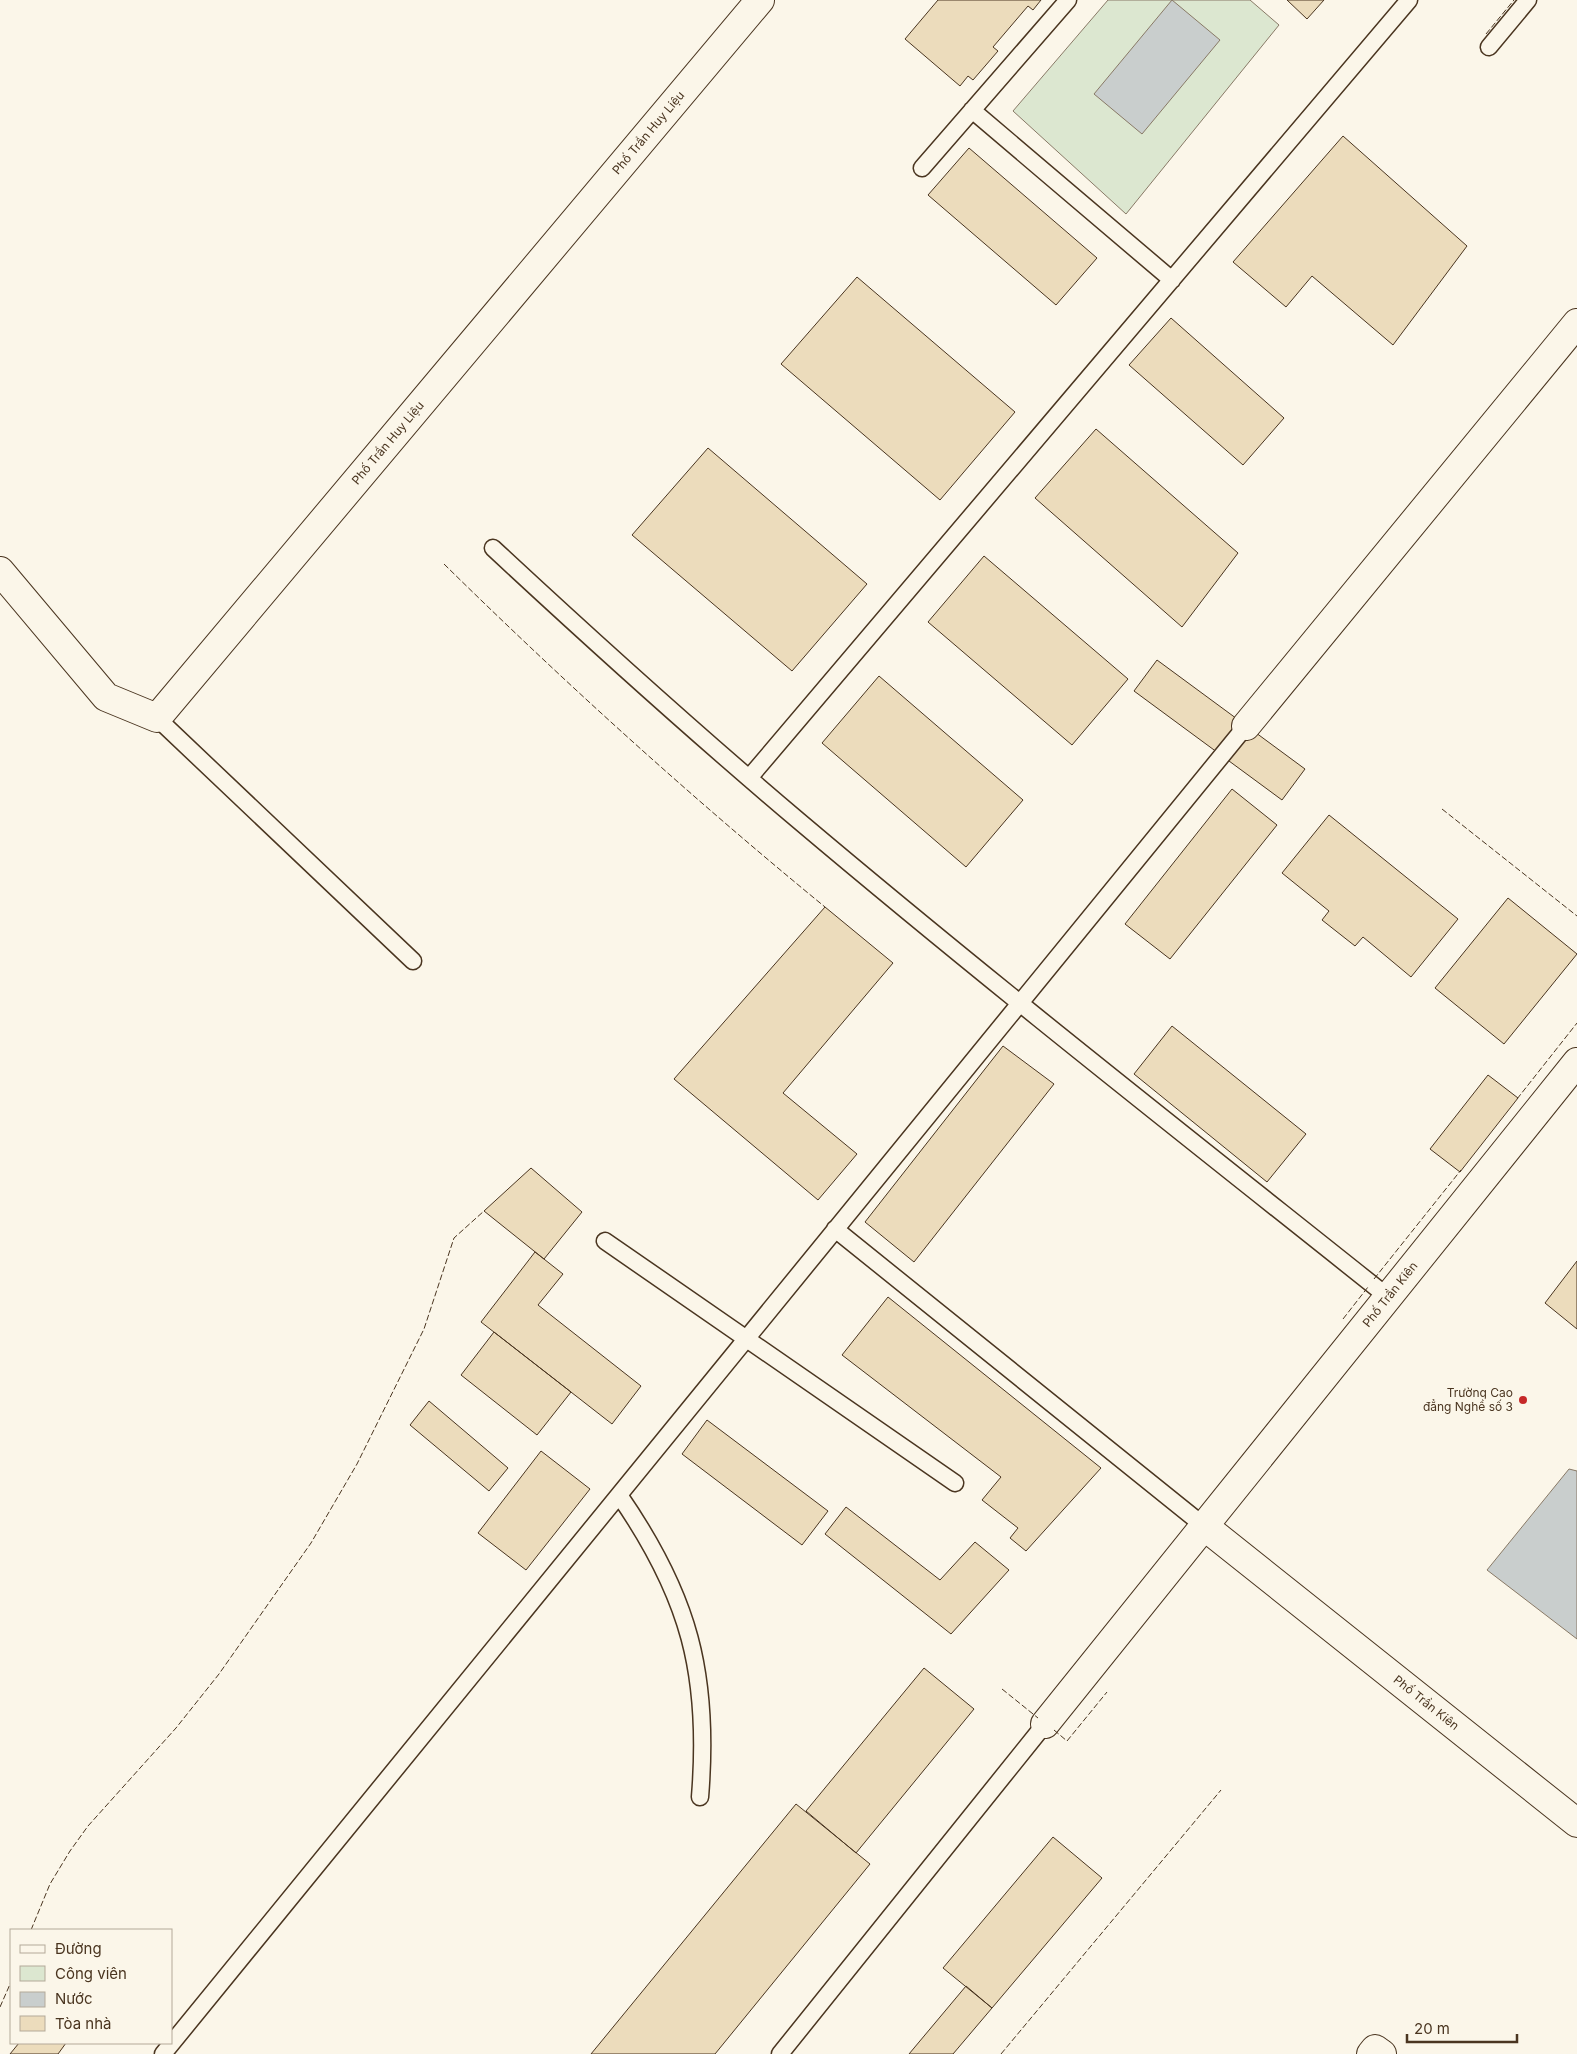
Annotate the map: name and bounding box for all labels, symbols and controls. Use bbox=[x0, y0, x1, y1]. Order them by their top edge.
street label: Phố Trần Huy Liệu bbox=[609, 88, 687, 177]
street label: Phố Trần Huy Liệu bbox=[348, 398, 427, 487]
street label: Phố Trần Kiên bbox=[1359, 1259, 1420, 1330]
place label: Trường Cao đẳng Nghề số 3 bbox=[1423, 1385, 1513, 1414]
marker: Trường Cao đẳng Nghề số 3 bbox=[1517, 1394, 1529, 1406]
street label: Phố Trần Kiên bbox=[1391, 1672, 1462, 1733]
legend bbox=[10, 1929, 172, 2044]
text: Đường bbox=[55, 1939, 102, 1958]
text: Công viên bbox=[55, 1964, 127, 1983]
text: Nước bbox=[55, 1989, 93, 2008]
scale bar bbox=[1407, 2012, 1517, 2044]
text: Tòa nhà bbox=[55, 2014, 111, 2033]
text: 20 m bbox=[1414, 2019, 1450, 2038]

